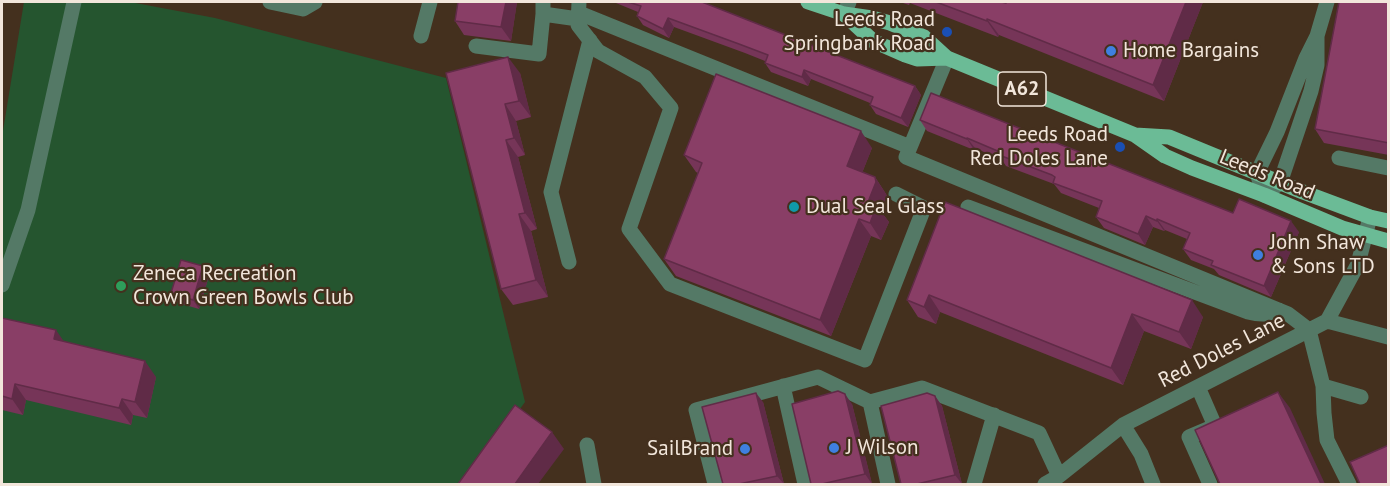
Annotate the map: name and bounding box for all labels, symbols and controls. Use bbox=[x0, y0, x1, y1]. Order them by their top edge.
place label: Leeds Road Springbank Road bbox=[784, 7, 935, 57]
marker: Leeds Road Springbank Road bbox=[940, 25, 954, 39]
place label: Home Bargains bbox=[1123, 38, 1259, 64]
marker: Home Bargains bbox=[1104, 44, 1118, 58]
road number: A62 bbox=[998, 72, 1046, 106]
place label: Leeds Road Red Doles Lane bbox=[970, 122, 1108, 172]
marker: Leeds Road Red Doles Lane bbox=[1113, 140, 1127, 154]
street label: Leeds Road bbox=[1215, 144, 1319, 206]
place label: Dual Seal Glass bbox=[806, 194, 944, 220]
marker: Dual Seal Glass bbox=[787, 200, 801, 214]
place label: John Shaw & Sons LTD bbox=[1270, 230, 1375, 280]
marker: John Shaw & Sons LTD bbox=[1251, 248, 1265, 262]
place label: Zeneca Recreation Crown Green Bowls Club bbox=[133, 261, 354, 311]
marker: Zeneca Recreation Crown Green Bowls Club bbox=[114, 279, 128, 293]
street label: Red Doles Lane bbox=[1155, 308, 1289, 394]
place label: J Wilson bbox=[846, 435, 918, 461]
place label: SailBrand bbox=[647, 436, 733, 462]
marker: J Wilson bbox=[827, 441, 841, 455]
marker: SailBrand bbox=[738, 442, 752, 456]

